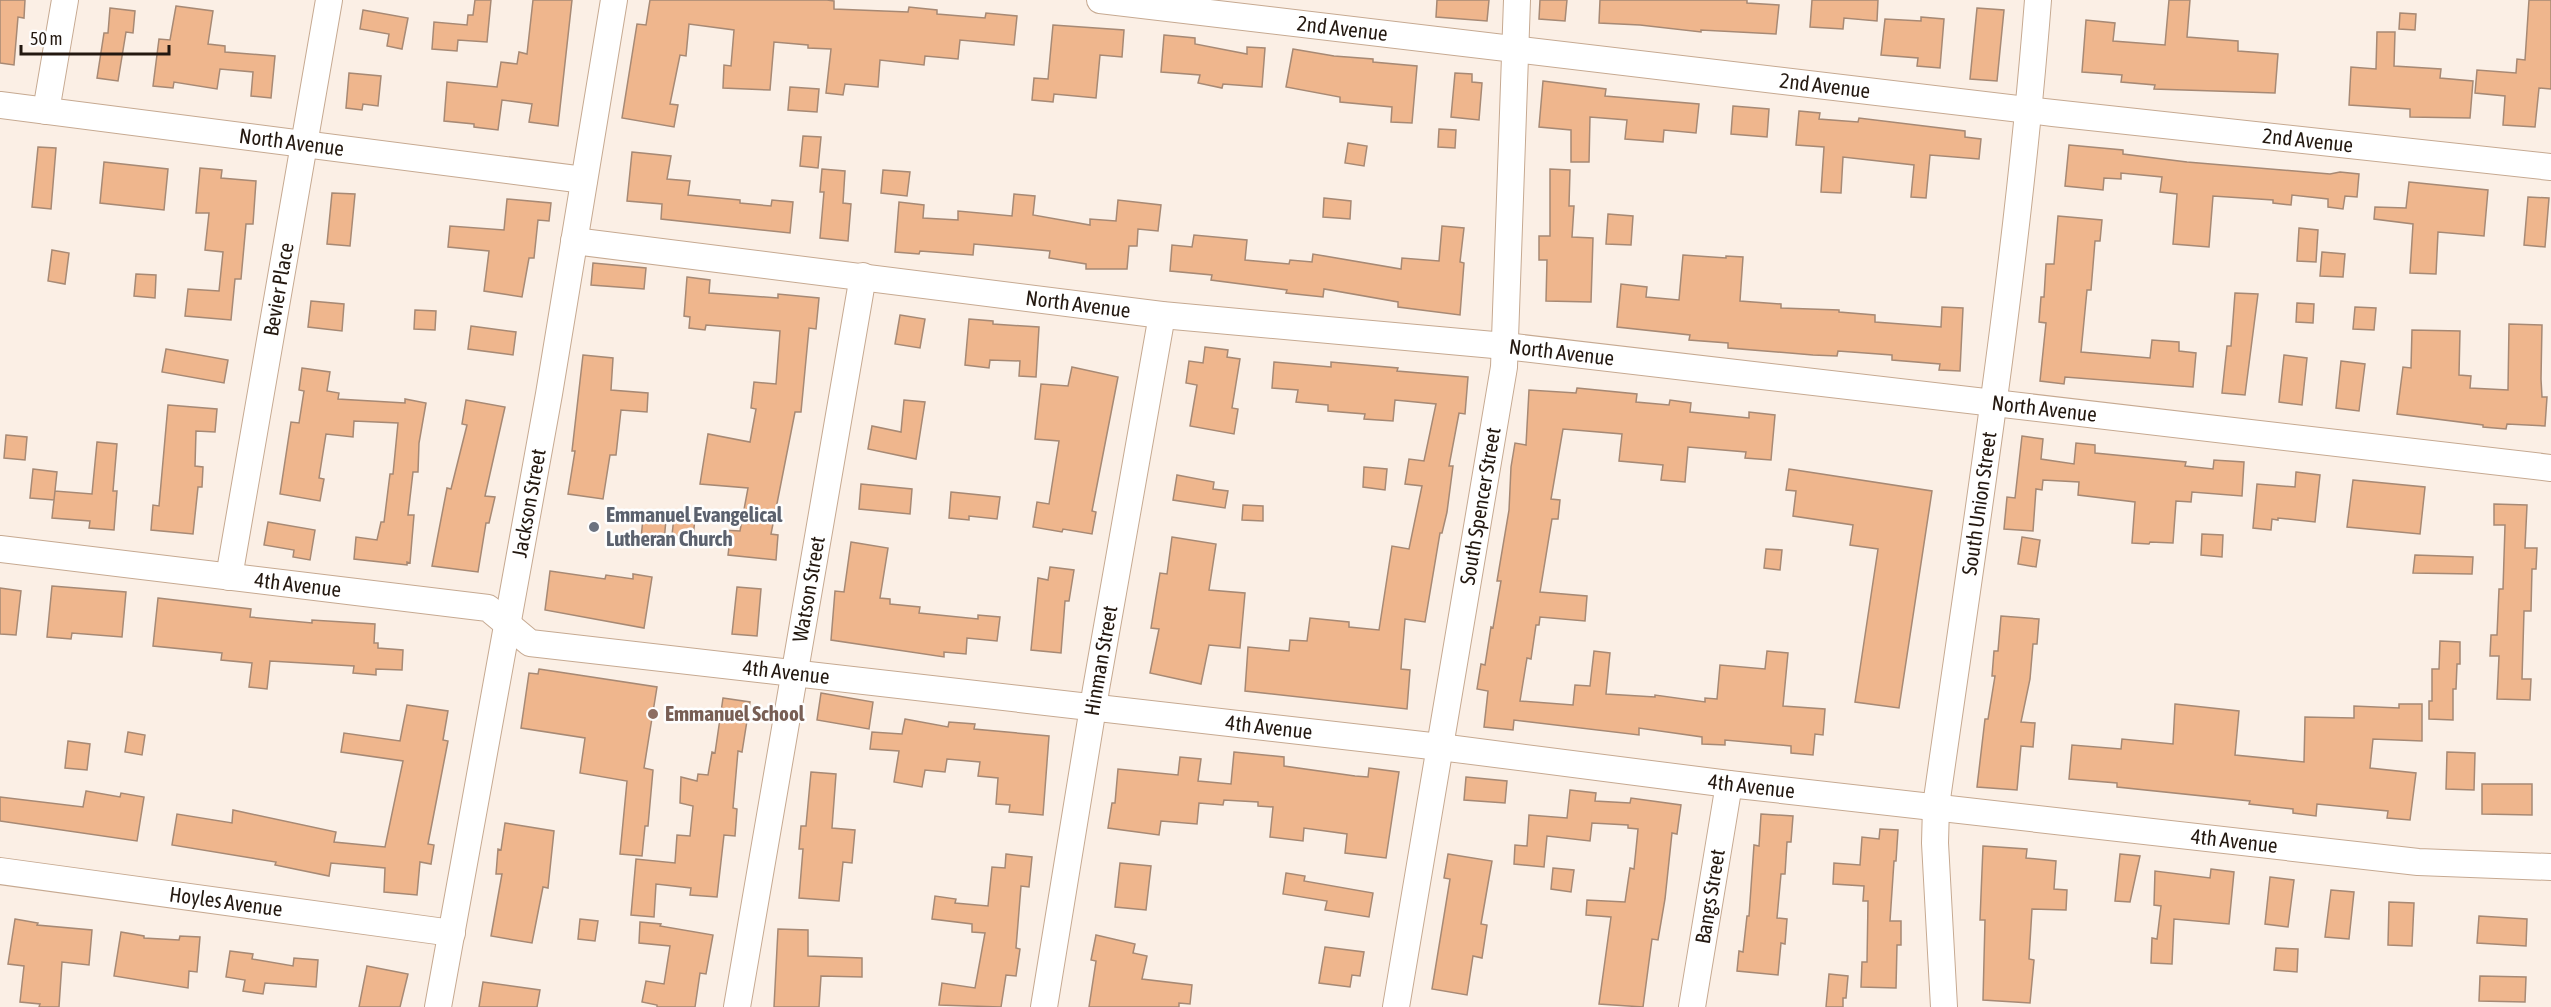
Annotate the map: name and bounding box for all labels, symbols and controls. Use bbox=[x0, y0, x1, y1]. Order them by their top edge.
street label: 2nd Avenue bbox=[1296, 10, 1389, 45]
scale bar bbox=[21, 18, 170, 56]
text: 50 m bbox=[30, 28, 62, 49]
street label: 2nd Avenue bbox=[1778, 68, 1872, 102]
street label: North Avenue bbox=[238, 123, 346, 160]
street label: 2nd Avenue bbox=[2261, 123, 2355, 156]
street label: Bevier Place bbox=[258, 241, 298, 338]
street label: North Avenue bbox=[1024, 285, 1132, 322]
street label: North Avenue bbox=[1508, 334, 1616, 370]
street label: North Avenue bbox=[1991, 390, 2098, 426]
street label: South Spencer Street bbox=[1454, 425, 1505, 586]
street label: South Union Street bbox=[1956, 430, 2000, 576]
street label: Jackson Street bbox=[507, 447, 550, 559]
place label: Emmanuel Evangelical Lutheran Church bbox=[606, 502, 783, 550]
marker: Emmanuel Evangelical Lutheran Church bbox=[587, 520, 601, 534]
street label: Watson Street bbox=[787, 534, 829, 644]
street label: 4th Avenue bbox=[253, 567, 343, 601]
street label: Hinman Street bbox=[1079, 604, 1122, 717]
street label: 4th Avenue bbox=[742, 654, 831, 688]
place label: Emmanuel School bbox=[665, 701, 805, 725]
marker: Emmanuel School bbox=[646, 707, 660, 721]
street label: 4th Avenue bbox=[1224, 710, 1314, 743]
street label: 4th Avenue bbox=[1707, 768, 1796, 802]
street label: 4th Avenue bbox=[2190, 823, 2279, 857]
street label: Bangs Street bbox=[1690, 847, 1729, 945]
street label: Hoyles Avenue bbox=[168, 881, 284, 921]

